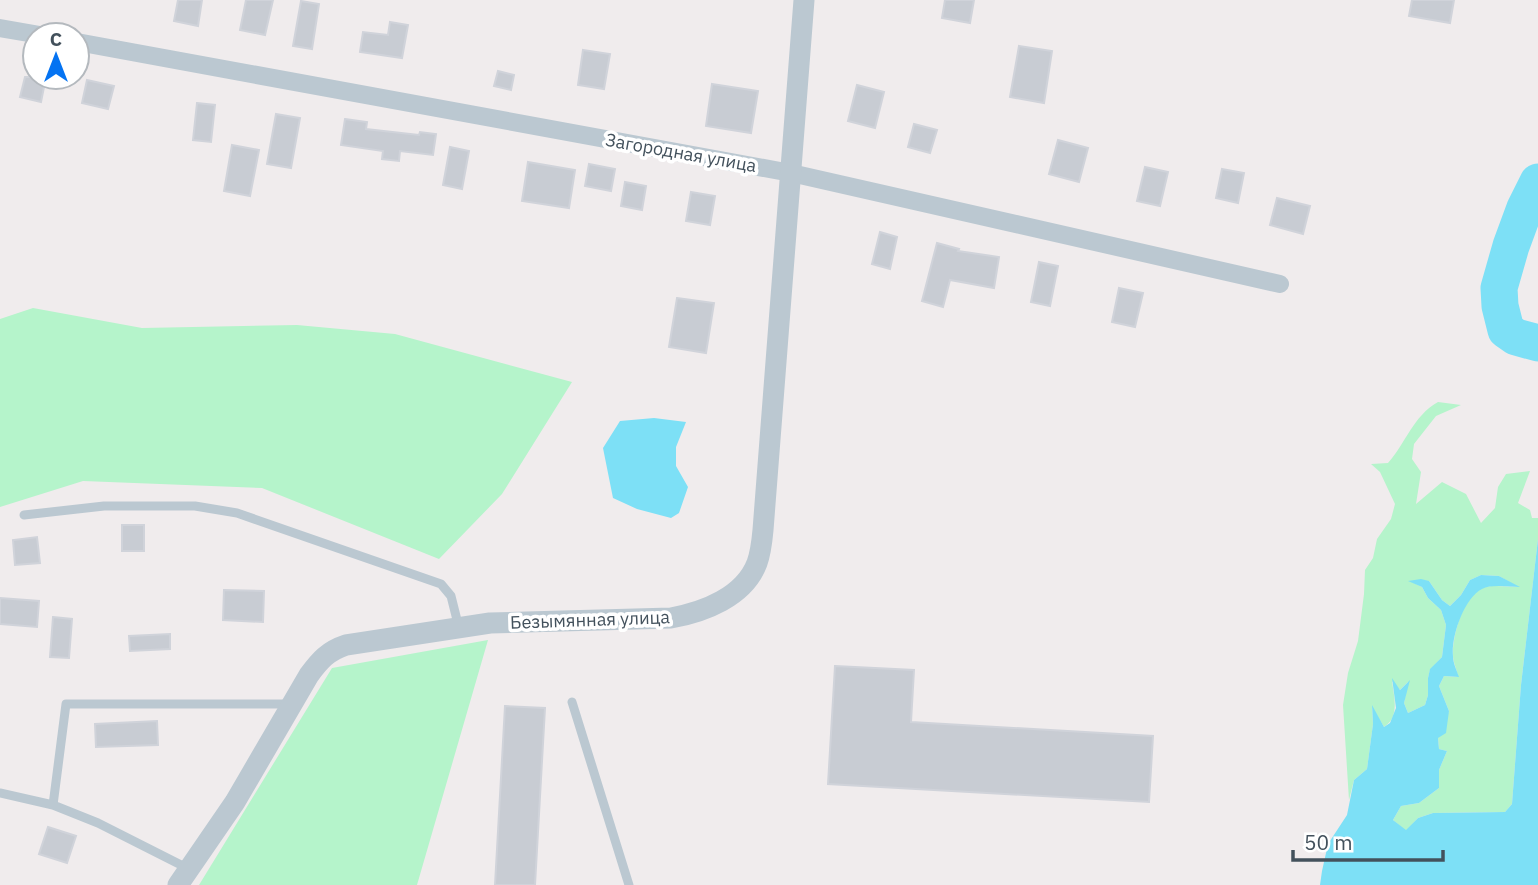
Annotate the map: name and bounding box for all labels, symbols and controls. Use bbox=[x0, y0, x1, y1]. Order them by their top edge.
north arrow bbox=[21, 21, 91, 91]
text: С bbox=[50, 27, 62, 51]
street label: Загородная улица bbox=[604, 128, 759, 177]
street label: Безымянная улица bbox=[510, 605, 671, 634]
scale bar bbox=[1293, 818, 1444, 862]
text: 50 m bbox=[1304, 828, 1353, 856]

